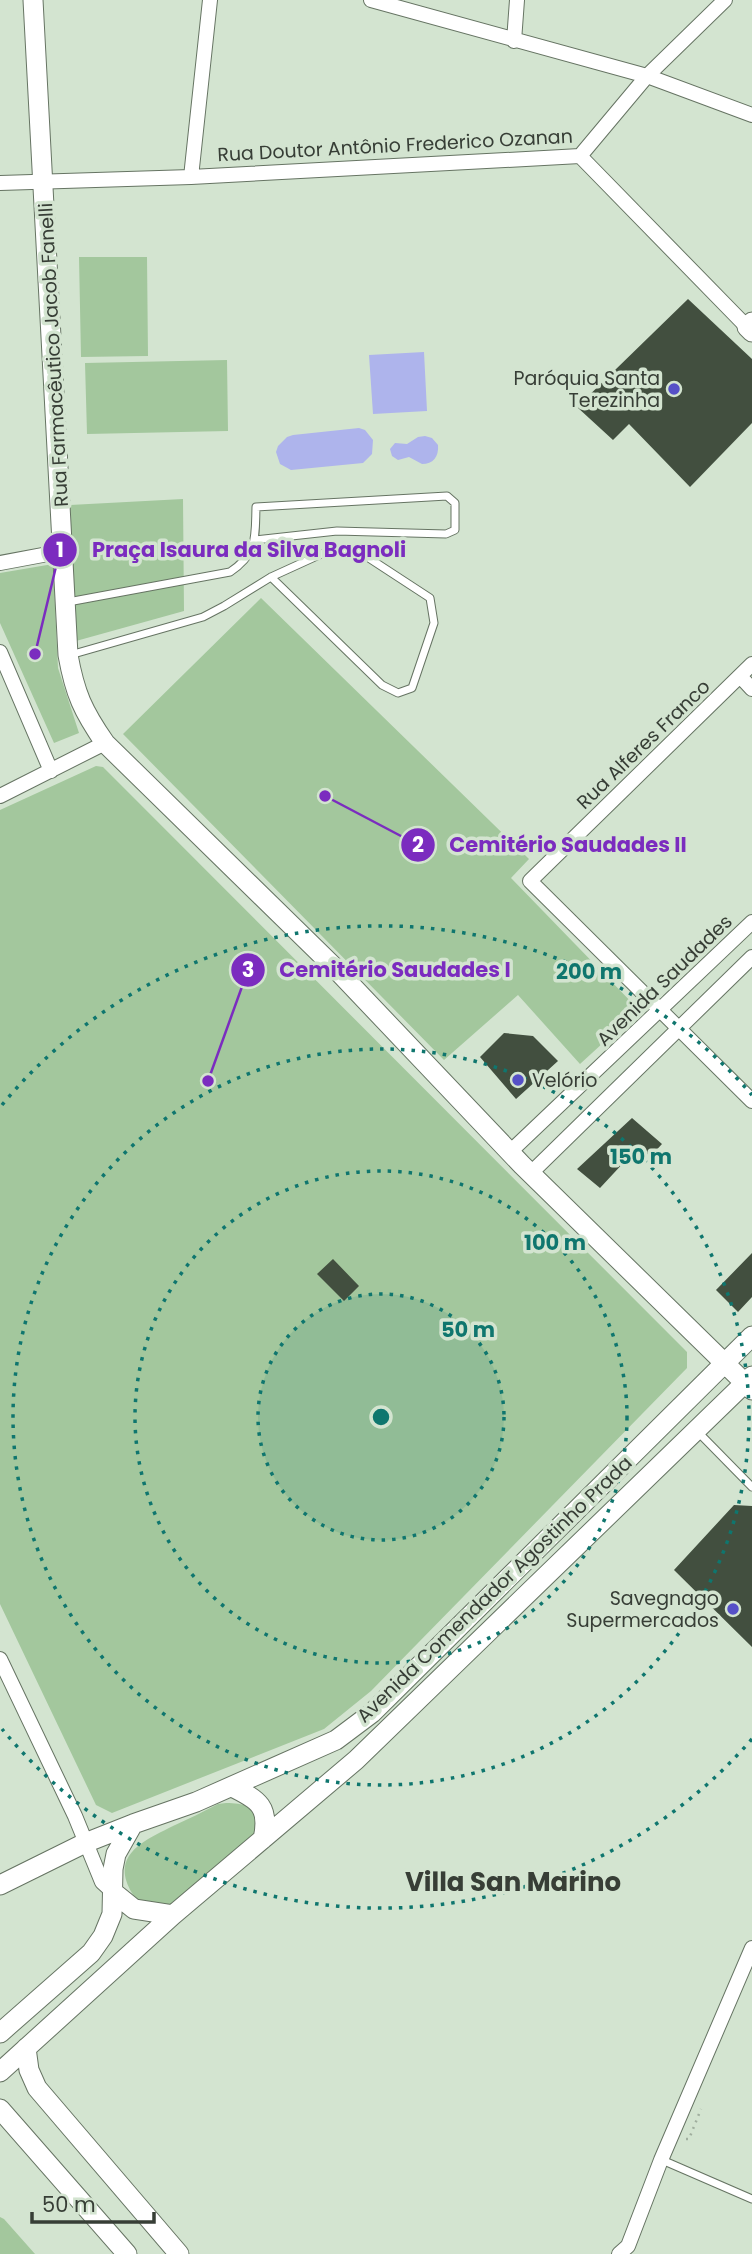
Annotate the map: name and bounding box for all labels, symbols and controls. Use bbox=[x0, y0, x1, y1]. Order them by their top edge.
street label: Rua Doutor Antônio Frederico Ozanan bbox=[217, 123, 573, 168]
street label: Rua Farmacêutico Jacob Fanelli bbox=[32, 202, 75, 508]
place label: Paróquia Santa Terezinha bbox=[513, 365, 660, 414]
marker: Paróquia Santa Terezinha bbox=[666, 381, 682, 397]
callout: Praça Isaura da Silva Bagnoli bbox=[43, 529, 420, 571]
text: 1 bbox=[56, 535, 64, 564]
text: Praça Isaura da Silva Bagnoli bbox=[92, 535, 406, 564]
street label: Rua Alferes Franco bbox=[571, 673, 716, 815]
callout: Cemitério Saudades II bbox=[400, 824, 701, 866]
text: 2 bbox=[412, 830, 424, 859]
text: Cemitério Saudades II bbox=[449, 830, 687, 859]
street label: Avenida Saudades bbox=[591, 908, 738, 1052]
callout: Cemitério Saudades I bbox=[230, 949, 524, 991]
text: 3 bbox=[242, 955, 254, 984]
text: Cemitério Saudades I bbox=[279, 955, 511, 984]
text: 200 m bbox=[556, 957, 622, 986]
place label: Velório bbox=[532, 1067, 597, 1094]
marker: Velório bbox=[510, 1072, 526, 1088]
text: 150 m bbox=[610, 1142, 672, 1171]
text: 100 m bbox=[524, 1228, 586, 1257]
text: 50 m bbox=[441, 1315, 495, 1344]
centre of rings bbox=[369, 1405, 393, 1429]
street label: Avenida Comendador Agostinho Prada bbox=[351, 1450, 638, 1729]
place label: Savegnago Supermercados bbox=[566, 1585, 719, 1634]
marker: Savegnago Supermercados bbox=[725, 1601, 741, 1617]
district label: Villa San Marino bbox=[405, 1864, 621, 1900]
scale bar bbox=[32, 2180, 154, 2224]
text: 50 m bbox=[42, 2190, 96, 2219]

